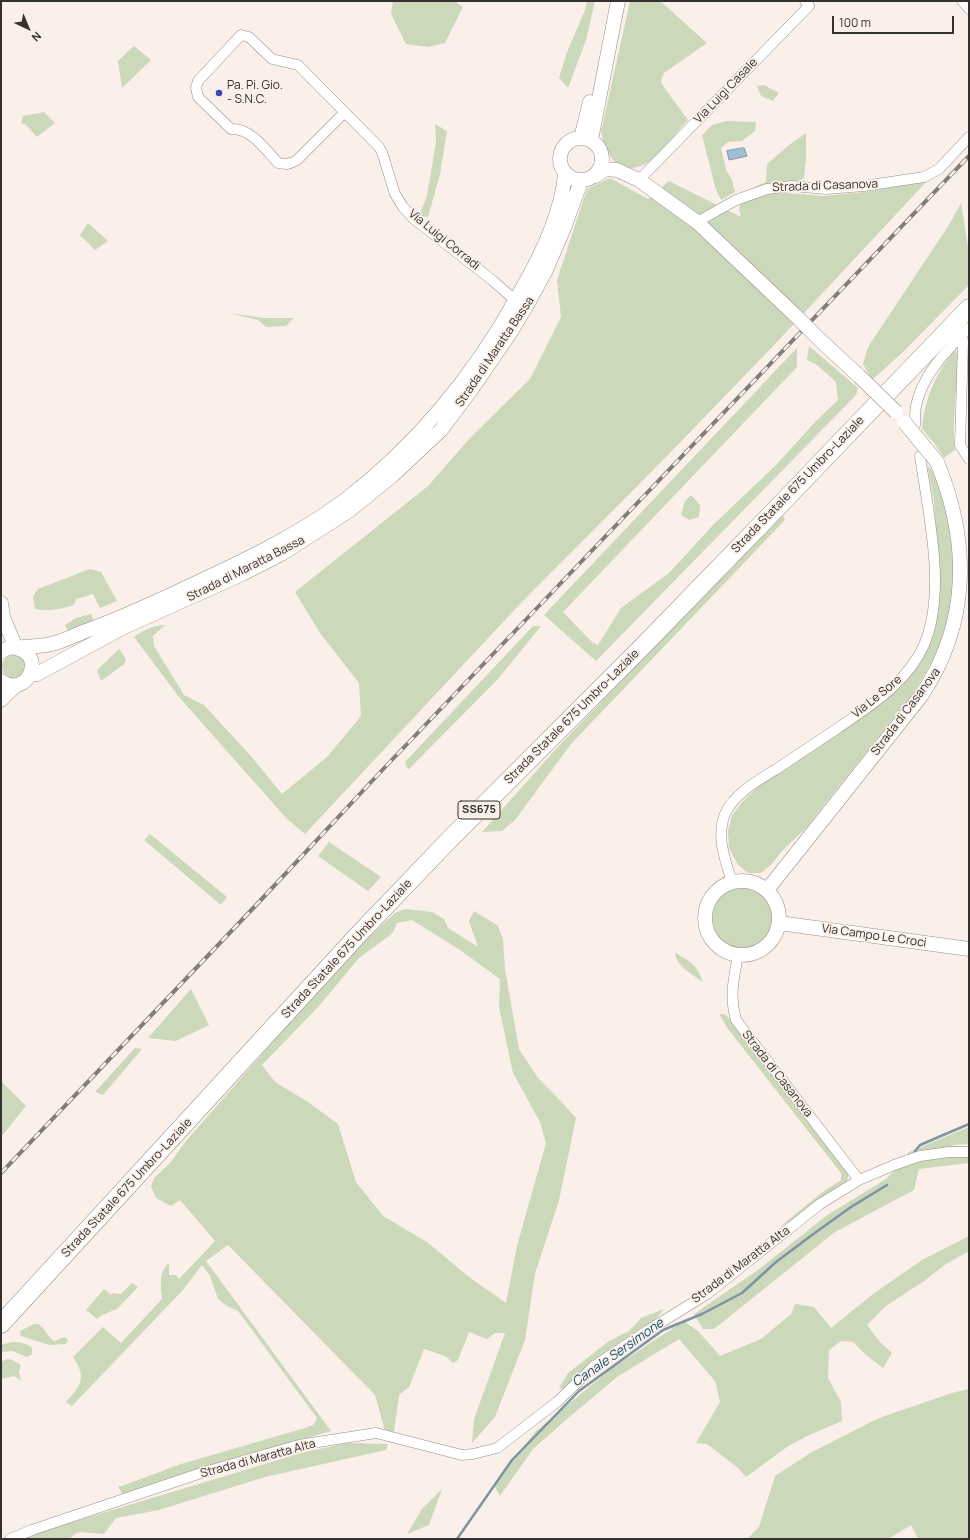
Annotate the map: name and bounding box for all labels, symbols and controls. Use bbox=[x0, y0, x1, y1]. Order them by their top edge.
north arrow bbox=[8, 8, 48, 48]
scale bar bbox=[834, 8, 956, 34]
text: 100 m bbox=[839, 14, 871, 31]
text: N bbox=[29, 29, 45, 45]
street label: Via Luigi Casale bbox=[691, 55, 761, 127]
place label: Pa. Pi. Gio. - S.N.C. bbox=[227, 79, 283, 107]
marker: Pa. Pi. Gio. - S.N.C. bbox=[214, 88, 224, 98]
street label: Strada di Casanova bbox=[772, 177, 878, 195]
street label: Via Luigi Corradi bbox=[405, 207, 483, 273]
street label: Strada di Maratta Bassa bbox=[453, 294, 537, 410]
street label: Strada Statale 675 Umbro-Laziale bbox=[729, 413, 867, 557]
street label: Strada di Maratta Bassa bbox=[185, 533, 307, 605]
street label: Strada Statale 675 Umbro-Laziale bbox=[502, 647, 642, 787]
street label: Strada di Casanova bbox=[868, 665, 944, 759]
street label: Via Le Sore bbox=[849, 672, 905, 722]
road number: SS675 bbox=[458, 801, 500, 819]
street label: Strada Statale 675 Umbro-Laziale bbox=[279, 876, 415, 1022]
street label: Via Campo Le Croci bbox=[821, 922, 927, 950]
street label: Strada di Casanova bbox=[739, 1028, 815, 1120]
street label: Strada Statale 675 Umbro-Laziale bbox=[59, 1115, 195, 1261]
street label: Strada di Maratta Alta bbox=[689, 1224, 793, 1306]
water label: Canale Sersimone bbox=[569, 1315, 667, 1391]
street label: Strada di Maratta Alta bbox=[199, 1437, 317, 1481]

